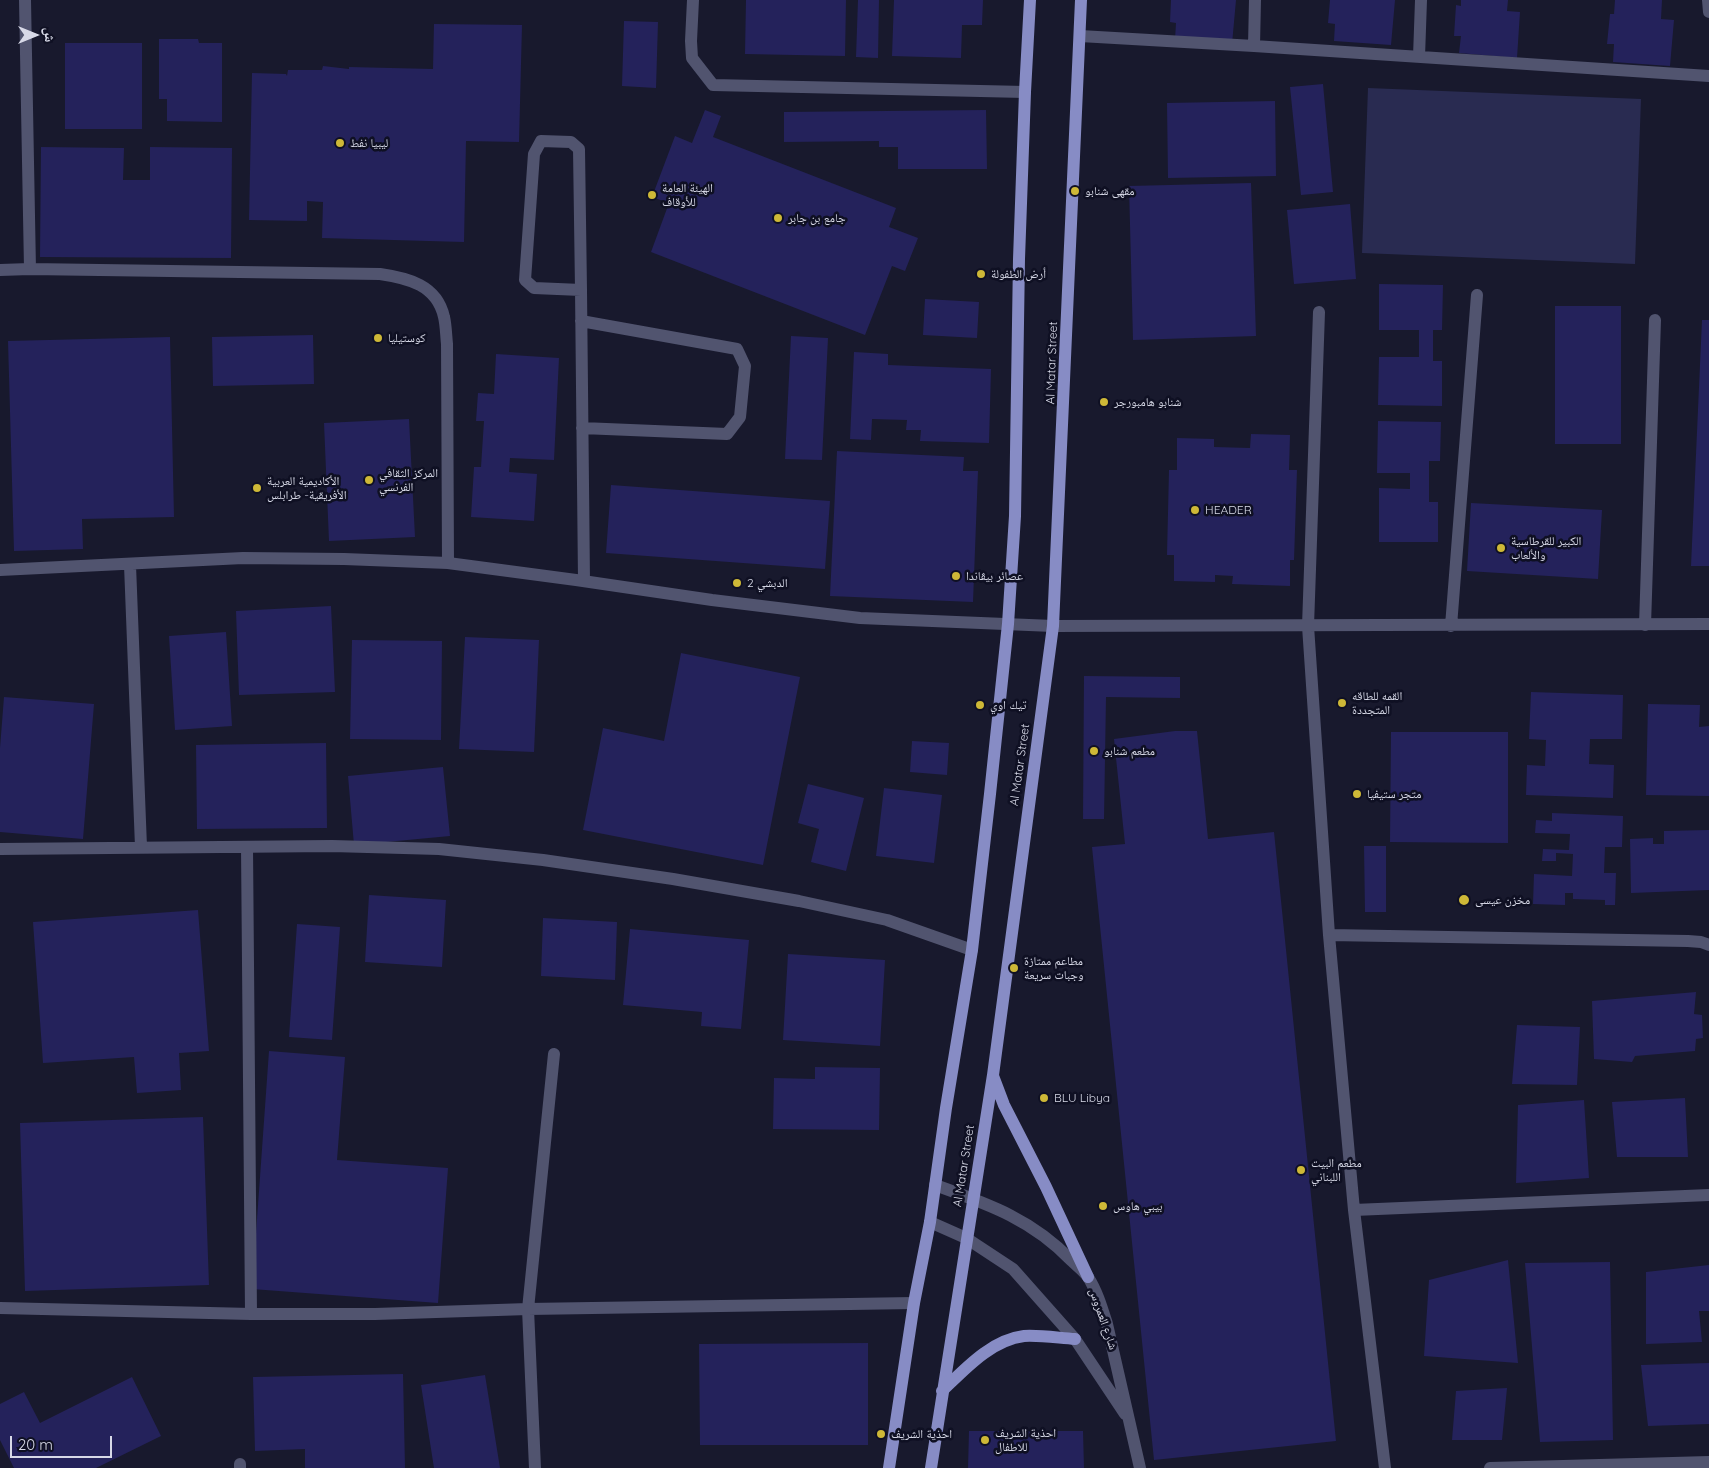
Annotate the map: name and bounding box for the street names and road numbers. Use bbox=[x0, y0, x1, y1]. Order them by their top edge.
street label: Al Matar Street bbox=[1043, 321, 1061, 405]
street label: Al Matar Street bbox=[1007, 723, 1033, 807]
street label: Al Matar Street bbox=[950, 1124, 978, 1208]
street label: شارع العمروس bbox=[1086, 1286, 1120, 1352]

